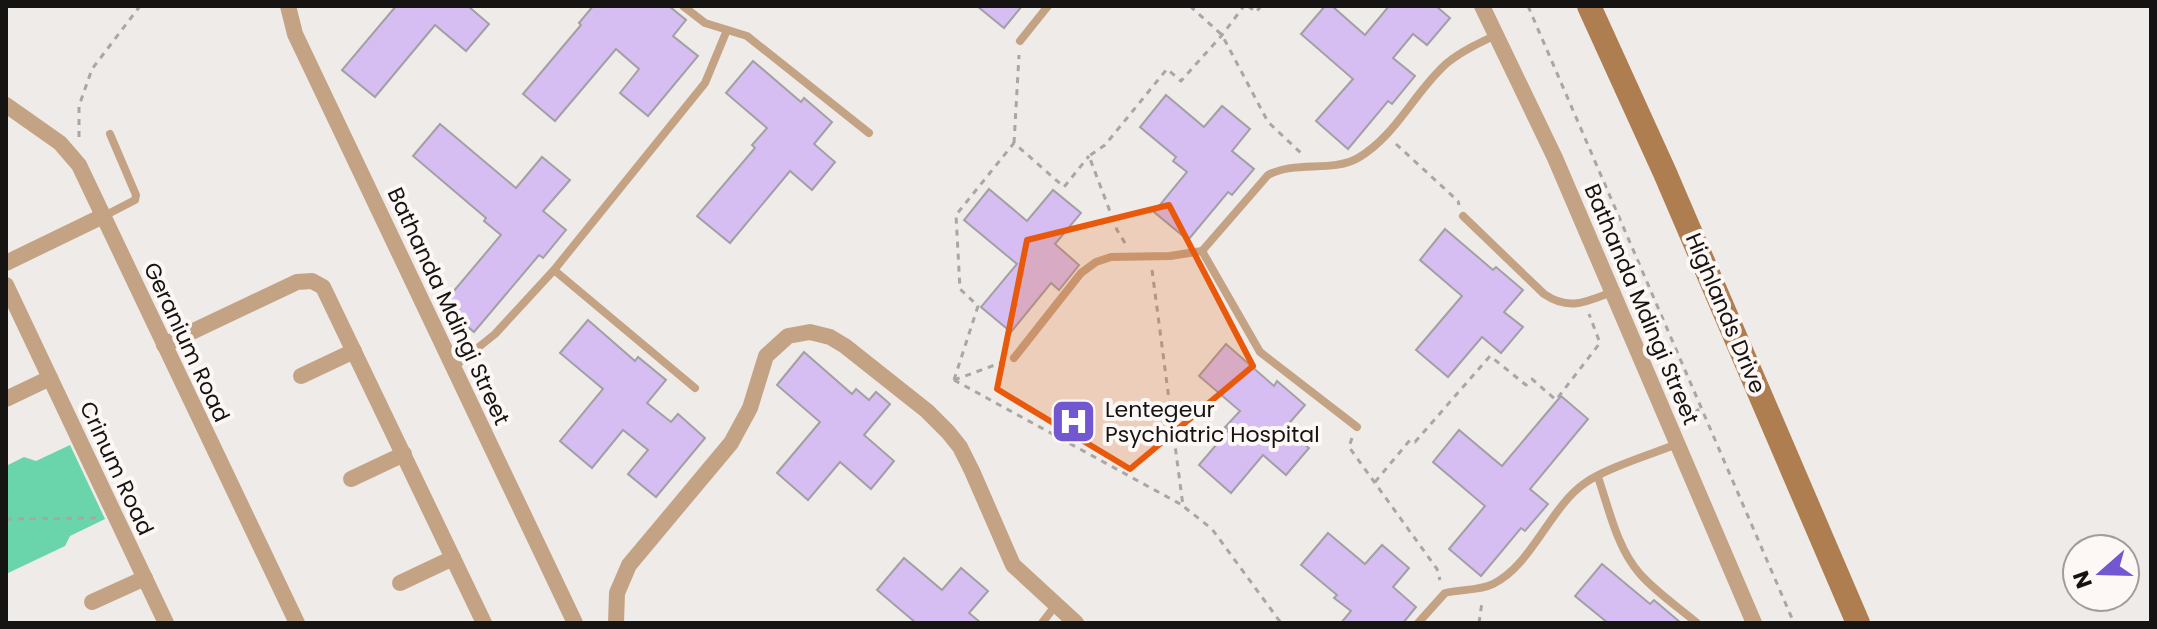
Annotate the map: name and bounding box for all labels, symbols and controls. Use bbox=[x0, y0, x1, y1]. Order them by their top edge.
street label: Bathanda Mdingi Street bbox=[1577, 179, 1706, 429]
street label: Bathanda Mdingi Street bbox=[380, 182, 517, 430]
street label: Highlands Drive bbox=[1678, 228, 1773, 398]
street label: Geranium Road bbox=[136, 257, 237, 427]
place label: Lentegeur Psychiatric Hospital bbox=[1105, 394, 1320, 450]
street label: Crinum Road bbox=[72, 396, 161, 540]
hospital icon: Lentegeur Psychiatric Hospital bbox=[1050, 398, 1098, 446]
north arrow bbox=[2061, 533, 2141, 613]
text: N bbox=[2065, 567, 2100, 593]

